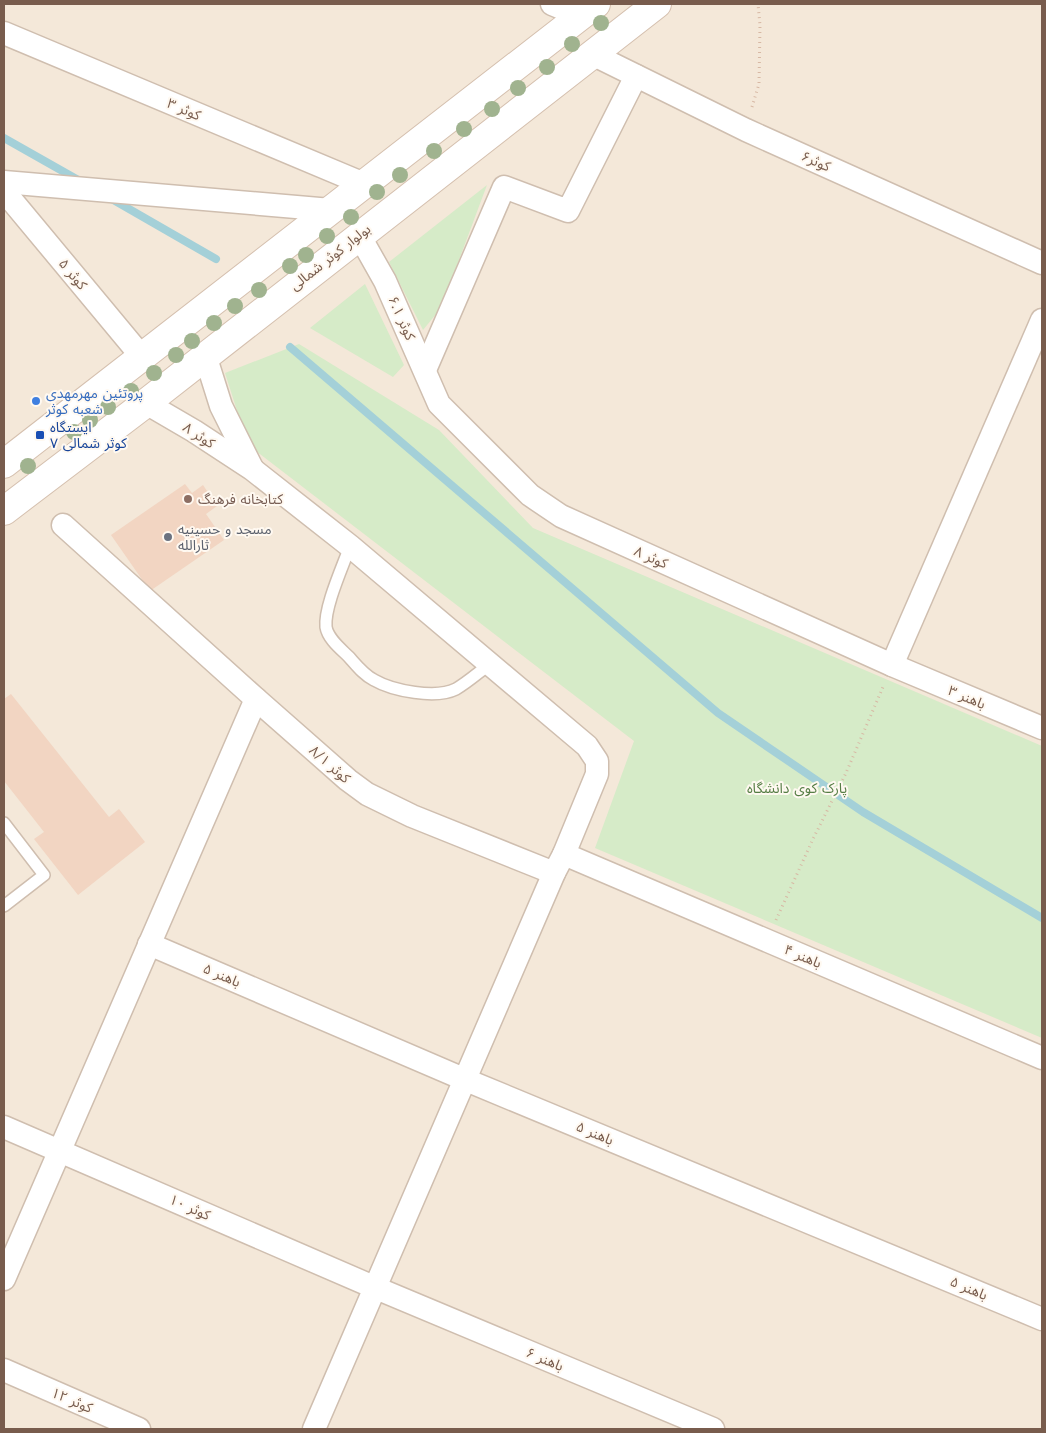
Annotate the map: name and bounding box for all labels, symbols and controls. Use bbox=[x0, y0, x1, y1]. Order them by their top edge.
street label: کوثر ۳ bbox=[164, 95, 203, 124]
street label: کوثر۶ bbox=[799, 148, 833, 175]
street label: بولوار کوثر شمالی bbox=[287, 220, 374, 294]
street label: کوثر ۵ bbox=[55, 255, 90, 293]
street label: کوثر ۶.۱ bbox=[384, 293, 419, 343]
place label: پروتئین مهرمهدی شعبه کوثر bbox=[45, 385, 143, 418]
marker: پروتئین مهرمهدی شعبه کوثر bbox=[30, 395, 42, 407]
place label: ایستگاه کوثر شمالی ۷ bbox=[50, 419, 127, 452]
street label: کوثر ۸ bbox=[179, 419, 218, 452]
marker: ایستگاه کوثر شمالی ۷ bbox=[34, 429, 46, 441]
place label: کتابخانه فرهنگ bbox=[198, 491, 283, 508]
marker: کتابخانه فرهنگ bbox=[182, 493, 194, 505]
place label: مسجد و حسینیه ثارالله bbox=[178, 521, 272, 554]
marker: مسجد و حسینیه ثارالله bbox=[162, 531, 174, 543]
street label: کوثر ۸ bbox=[631, 543, 670, 572]
street label: باهنر ۳ bbox=[946, 682, 988, 713]
street label: کوثر ۸/۱ bbox=[306, 742, 354, 787]
park label: پارک کوی دانشگاه bbox=[747, 780, 847, 798]
street label: باهنر ۴ bbox=[782, 941, 824, 972]
street label: باهنر ۵ bbox=[201, 960, 243, 991]
street label: باهنر ۵ bbox=[574, 1118, 616, 1149]
street label: کوثر ۱۰ bbox=[167, 1191, 213, 1224]
street label: باهنر ۵ bbox=[948, 1273, 990, 1304]
street label: باهنر ۶ bbox=[524, 1344, 566, 1375]
street label: کوثر ۱۲ bbox=[49, 1384, 95, 1417]

